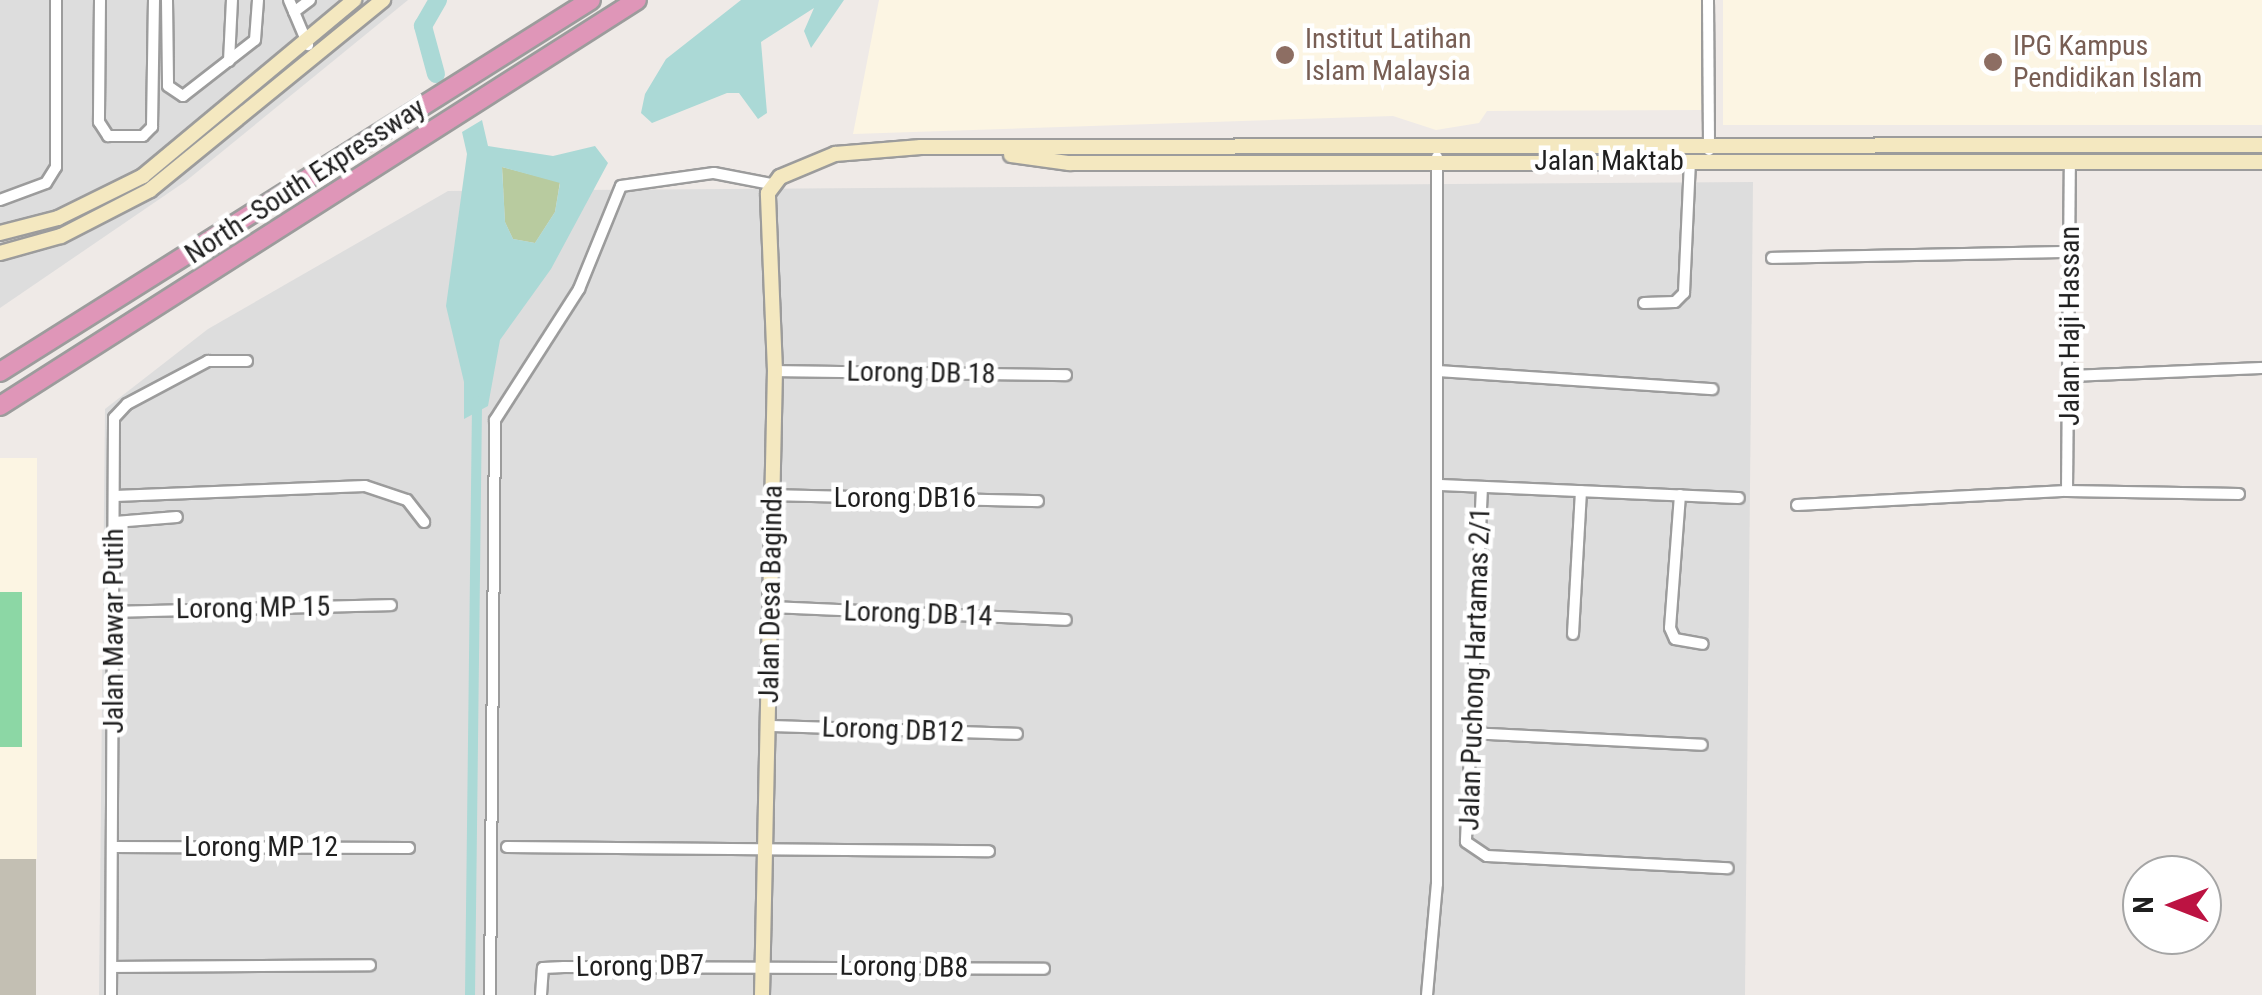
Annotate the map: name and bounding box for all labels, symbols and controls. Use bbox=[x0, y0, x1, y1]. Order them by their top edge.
place label: Institut Latihan Islam Malaysia bbox=[1305, 22, 1472, 88]
place label: IPG Kampus Pendidikan Islam bbox=[2013, 29, 2202, 95]
marker: Institut Latihan Islam Malaysia bbox=[1274, 44, 1296, 66]
marker: IPG Kampus Pendidikan Islam bbox=[1982, 51, 2004, 73]
street label: North–South Expressway bbox=[179, 91, 431, 271]
street label: Jalan Maktab bbox=[1534, 144, 1684, 178]
street label: Jalan Haji Hassan bbox=[2053, 226, 2087, 426]
street label: Lorong DB 18 bbox=[846, 355, 996, 391]
street label: Lorong DB16 bbox=[834, 481, 976, 515]
street label: Jalan Desa Baginda bbox=[752, 485, 790, 703]
street label: Jalan Puchong Hartamas 2/1 bbox=[1453, 507, 1497, 831]
street label: Jalan Mawar Putih bbox=[97, 528, 131, 734]
street label: Lorong MP 15 bbox=[176, 590, 330, 626]
street label: Lorong DB 14 bbox=[843, 595, 993, 633]
street label: Lorong DB12 bbox=[821, 711, 965, 749]
street label: Lorong MP 12 bbox=[184, 830, 338, 864]
north arrow bbox=[2122, 855, 2222, 955]
text: N bbox=[2127, 896, 2160, 914]
street label: Lorong DB7 bbox=[575, 948, 705, 984]
street label: Lorong DB8 bbox=[839, 949, 969, 985]

